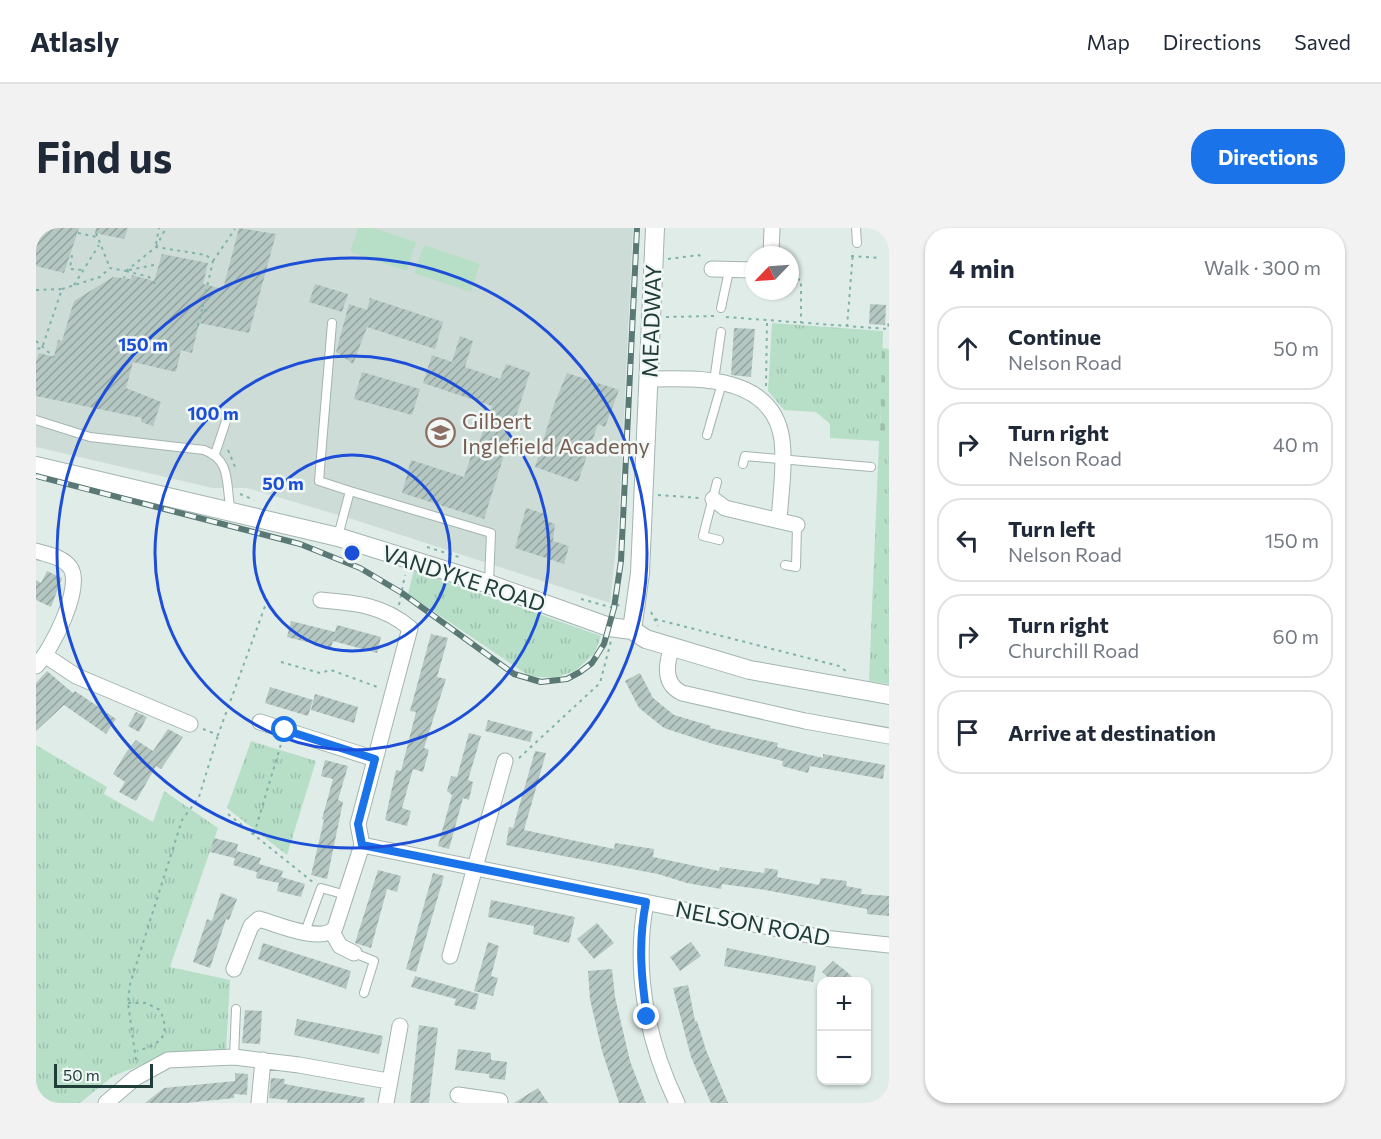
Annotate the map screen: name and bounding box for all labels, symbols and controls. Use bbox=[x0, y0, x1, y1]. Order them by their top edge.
text: Atlasly bbox=[30, 24, 119, 58]
text: Map bbox=[1087, 29, 1130, 54]
text: Directions bbox=[1163, 29, 1261, 54]
text: Saved bbox=[1294, 29, 1351, 54]
button: Directions bbox=[1191, 129, 1345, 184]
text: Find us bbox=[36, 130, 172, 182]
north arrow bbox=[745, 246, 799, 300]
text: 4 min bbox=[949, 252, 1015, 283]
text: Walk · 300 m bbox=[1204, 255, 1321, 279]
street label: MEADWAY bbox=[636, 264, 666, 378]
text: Continue bbox=[1008, 323, 1101, 350]
icon: ahead bbox=[951, 332, 984, 365]
text: 150 m bbox=[118, 333, 168, 355]
text: 50 m bbox=[1273, 336, 1319, 360]
text: Nelson Road bbox=[1008, 350, 1122, 374]
text: 100 m bbox=[187, 402, 239, 424]
place label: Gilbert Inglefield Academy bbox=[462, 407, 650, 459]
school or university icon: Gilbert Inglefield Academy bbox=[425, 417, 457, 449]
text: Turn right bbox=[1008, 419, 1109, 446]
icon: right bbox=[951, 428, 984, 461]
text: 40 m bbox=[1273, 432, 1319, 456]
text: Nelson Road bbox=[1008, 446, 1122, 470]
text: 50 m bbox=[262, 472, 304, 494]
text: Turn left bbox=[1008, 515, 1095, 542]
icon: left bbox=[951, 524, 984, 557]
text: 150 m bbox=[1265, 528, 1319, 552]
street label: VANDYKE ROAD bbox=[379, 539, 549, 617]
text: Nelson Road bbox=[1008, 542, 1122, 566]
centre of rings bbox=[342, 543, 362, 563]
text: Turn right bbox=[1008, 611, 1109, 638]
icon: right bbox=[951, 620, 984, 653]
text: 60 m bbox=[1273, 624, 1319, 648]
text: Churchill Road bbox=[1008, 638, 1139, 662]
route start bbox=[271, 716, 297, 742]
icon: arrive bbox=[951, 716, 984, 749]
text: Arrive at destination bbox=[1008, 719, 1216, 746]
street label: NELSON ROAD bbox=[673, 895, 833, 951]
map controls bbox=[817, 977, 871, 1085]
button: + bbox=[817, 977, 871, 1031]
route end bbox=[633, 1003, 659, 1029]
button: − bbox=[817, 1031, 871, 1085]
scale bar bbox=[54, 1061, 153, 1088]
text: 50 m bbox=[63, 1065, 100, 1084]

